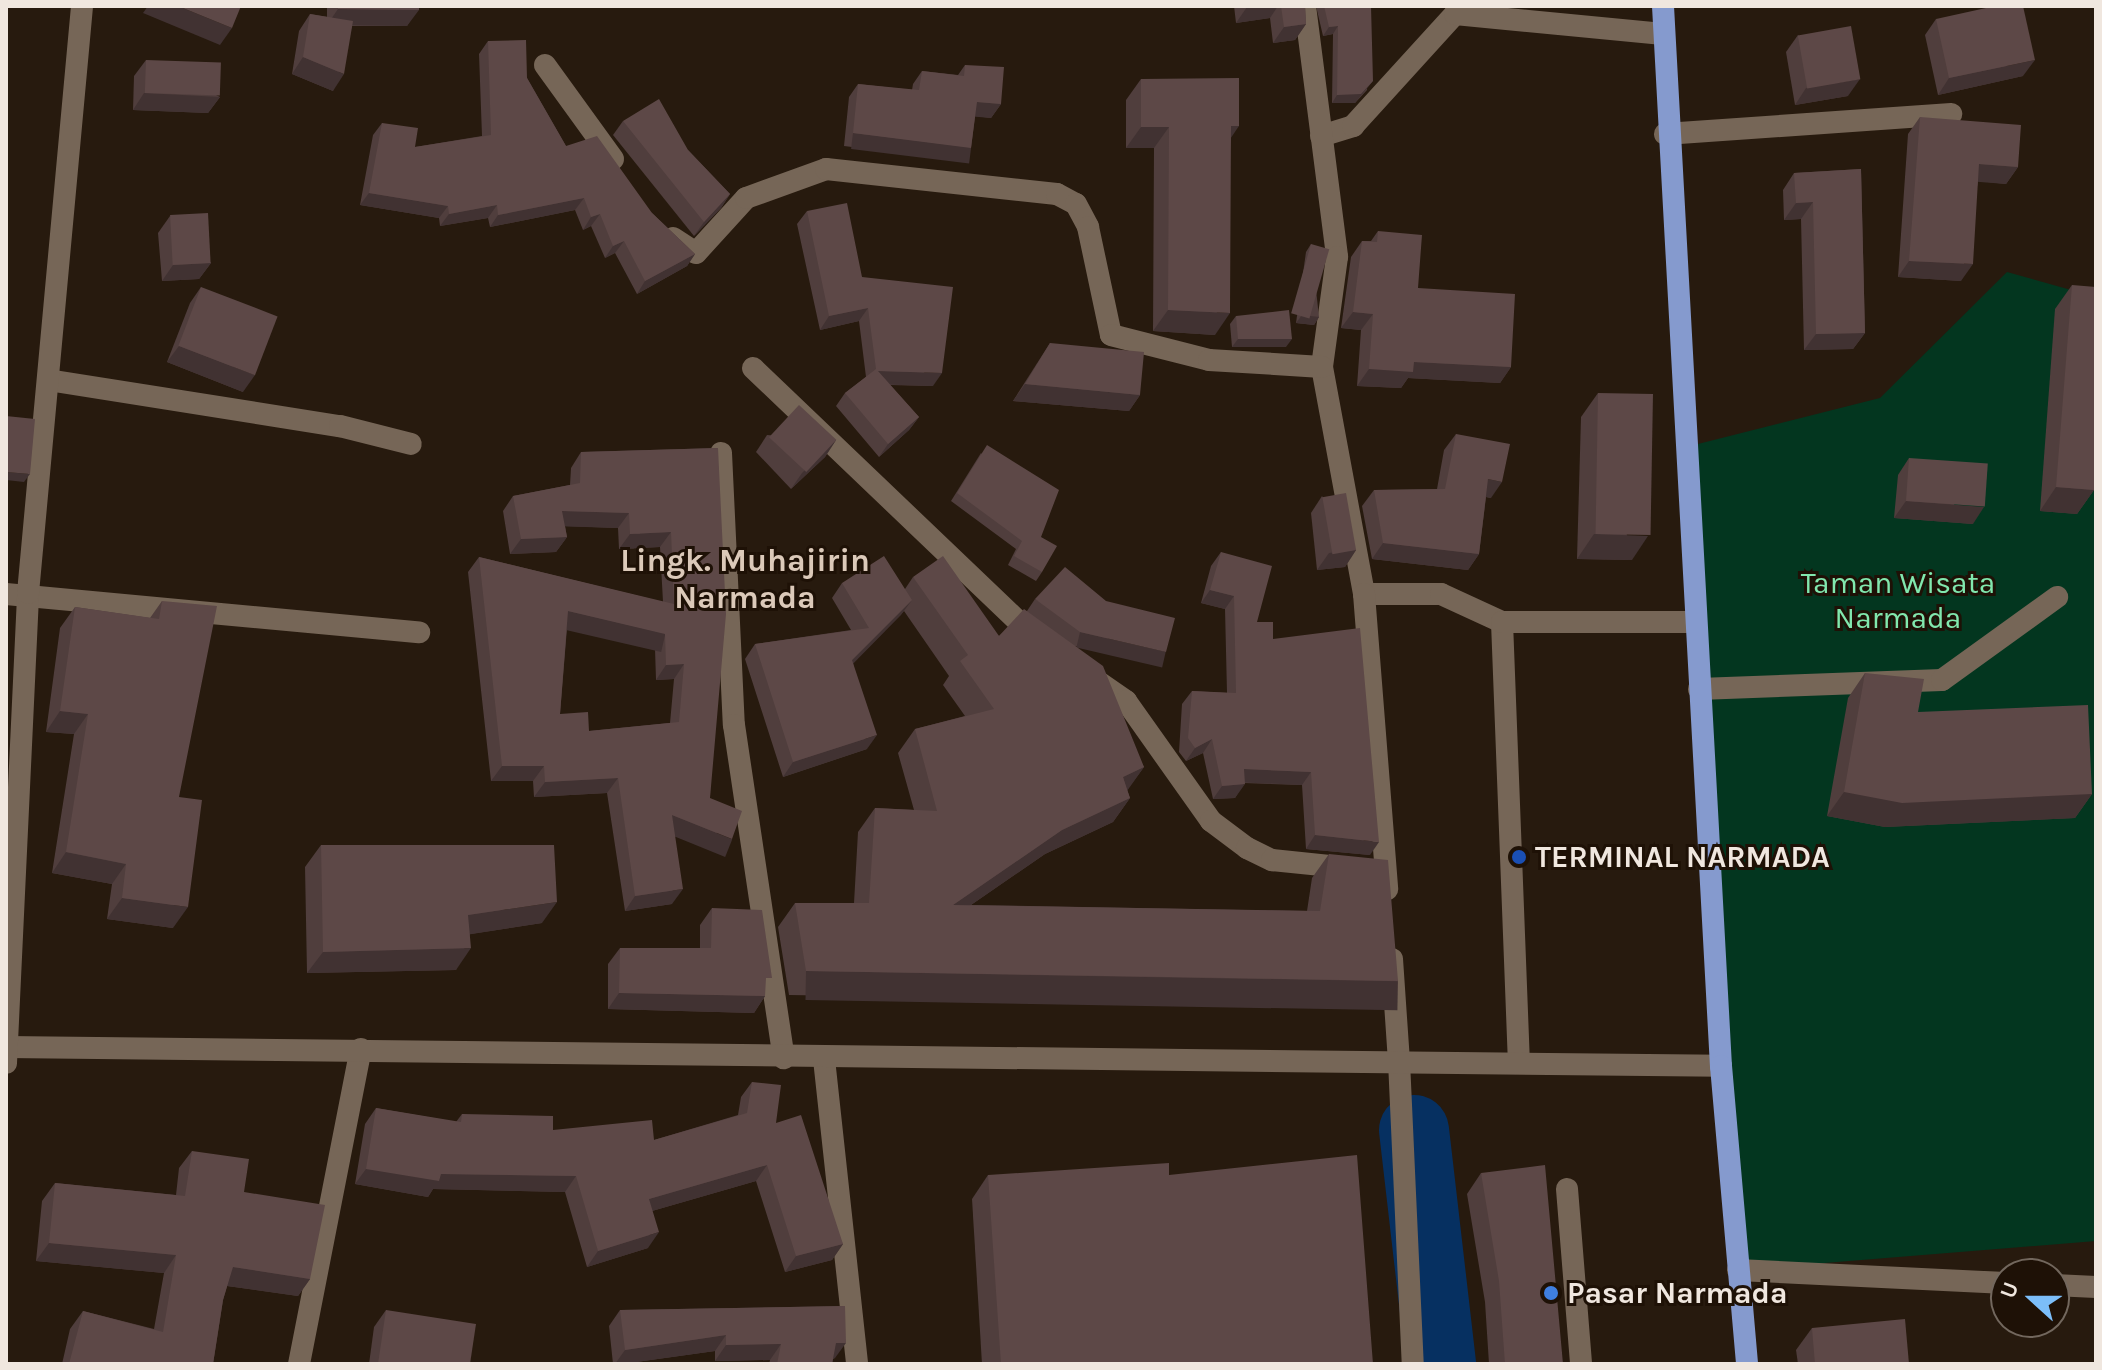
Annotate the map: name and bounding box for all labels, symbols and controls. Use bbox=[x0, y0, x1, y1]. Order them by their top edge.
district label: Lingk. Muhajirin Narmada bbox=[620, 543, 870, 618]
park label: Taman Wisata Narmada bbox=[1801, 565, 1995, 636]
place label: TERMINAL NARMADA bbox=[1535, 839, 1830, 875]
marker: TERMINAL NARMADA bbox=[1510, 848, 1528, 866]
north arrow bbox=[1990, 1258, 2070, 1338]
place label: Pasar Narmada bbox=[1567, 1275, 1788, 1311]
text: U bbox=[1995, 1278, 2024, 1302]
marker: Pasar Narmada bbox=[1542, 1284, 1560, 1302]

